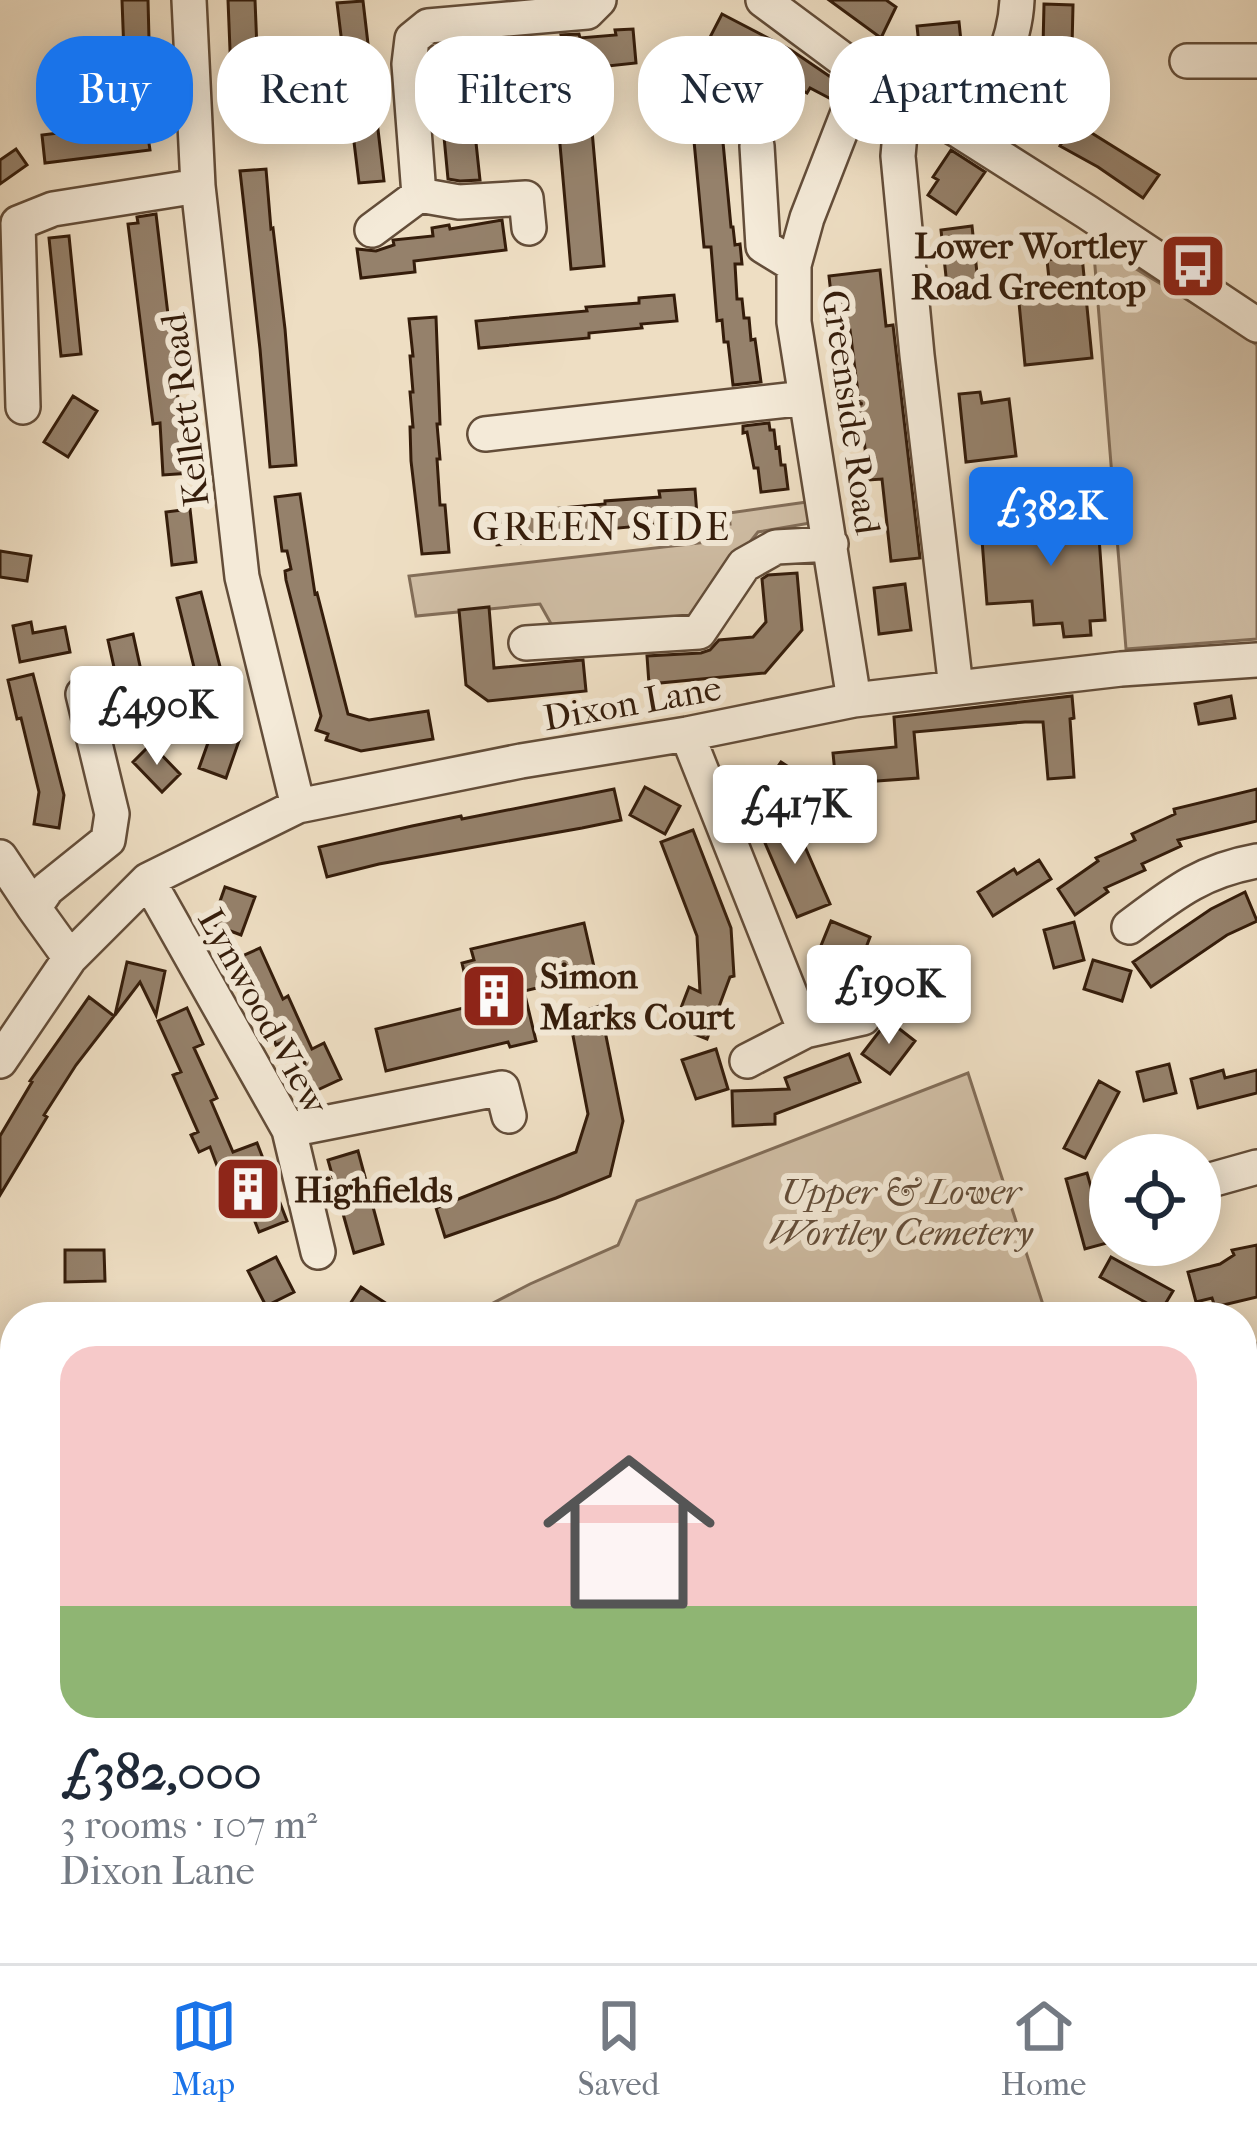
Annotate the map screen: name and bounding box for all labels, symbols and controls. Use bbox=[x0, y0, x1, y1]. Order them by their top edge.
chip: Buy bbox=[36, 36, 193, 144]
chip: Rent bbox=[217, 36, 391, 144]
chip: Filters bbox=[415, 36, 614, 144]
chip: New bbox=[638, 36, 805, 144]
chip: Apartment bbox=[829, 36, 1110, 144]
place label: Lower Wortley Road Greentop bbox=[911, 225, 1148, 308]
bus stop icon: Lower Wortley Road Greentop bbox=[1158, 231, 1228, 301]
street label: Greenside Road bbox=[813, 287, 889, 537]
street label: Kellett Road bbox=[152, 311, 218, 509]
pin: £382K bbox=[967, 467, 1135, 569]
text: £382K bbox=[996, 483, 1106, 529]
district label: GREEN SIDE bbox=[472, 504, 732, 550]
pin: £490K bbox=[73, 666, 241, 768]
street label: Dixon Lane bbox=[540, 667, 724, 739]
text: £490K bbox=[97, 682, 217, 728]
pin: £417K bbox=[711, 765, 879, 867]
text: £417K bbox=[740, 781, 850, 827]
street label: Lynwood View bbox=[189, 902, 337, 1122]
pin: £190K bbox=[805, 945, 973, 1047]
place label: Simon Marks Court bbox=[540, 955, 736, 1038]
building icon: Simon Marks Court bbox=[459, 961, 529, 1031]
text: £190K bbox=[834, 961, 944, 1007]
map controls bbox=[1089, 1134, 1221, 1266]
button: locate bbox=[1089, 1134, 1221, 1266]
building icon: Highfields bbox=[213, 1154, 283, 1224]
place label: Highfields bbox=[294, 1169, 453, 1211]
park label: Upper & Lower Wortley Cemetery bbox=[769, 1171, 1034, 1254]
icon: home bbox=[521, 1424, 737, 1640]
text: £382,000 bbox=[60, 1742, 262, 1802]
text: 3 rooms · 107 m² bbox=[60, 1802, 317, 1848]
text: Dixon Lane bbox=[60, 1848, 255, 1894]
tab: Map bbox=[171, 1993, 237, 2104]
tab: Saved bbox=[578, 1993, 659, 2104]
tab: Home bbox=[1001, 1993, 1086, 2104]

